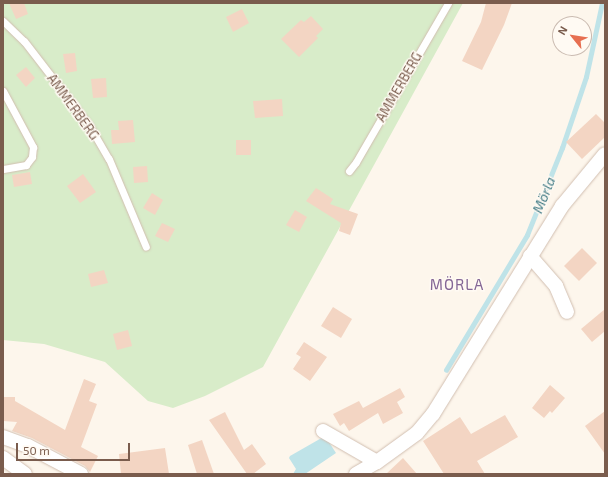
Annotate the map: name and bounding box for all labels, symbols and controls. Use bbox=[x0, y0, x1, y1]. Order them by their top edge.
north arrow bbox=[552, 16, 592, 56]
text: N bbox=[554, 24, 570, 37]
street label: AMMERBERG bbox=[373, 49, 425, 125]
street label: AMMERBERG bbox=[44, 71, 102, 143]
water label: Mörla bbox=[529, 174, 559, 216]
district label: MÖRLA bbox=[430, 276, 484, 294]
scale bar bbox=[18, 435, 132, 461]
text: 50 m bbox=[23, 443, 50, 457]

